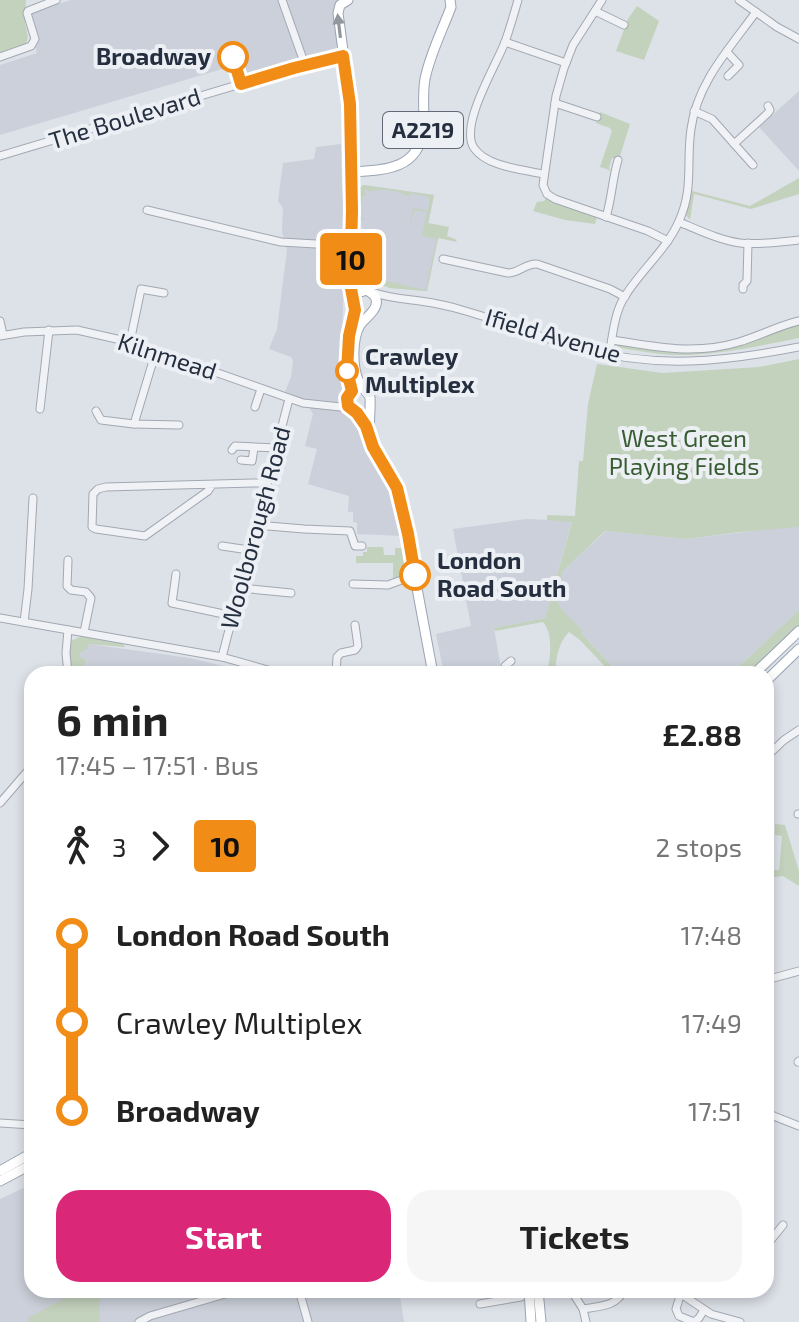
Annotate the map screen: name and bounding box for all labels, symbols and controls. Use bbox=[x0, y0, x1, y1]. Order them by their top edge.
one-way arrow bbox=[333, 13, 346, 38]
place label: Broadway bbox=[96, 41, 211, 70]
marker: Broadway bbox=[218, 42, 248, 72]
street label: The Boulevard bbox=[45, 81, 204, 154]
road number: A2219 bbox=[383, 112, 463, 148]
line badge: 10 bbox=[315, 233, 387, 285]
text: 10 bbox=[336, 242, 366, 276]
street label: Ifield Avenue bbox=[482, 301, 625, 368]
street label: Kilnmead bbox=[114, 326, 220, 385]
place label: Crawley Multiplex bbox=[365, 341, 475, 398]
marker: Crawley Multiplex bbox=[336, 360, 358, 382]
street label: Woolborough Road bbox=[214, 423, 296, 632]
park label: West Green Playing Fields bbox=[609, 423, 759, 480]
place label: London Road South bbox=[437, 545, 566, 602]
marker: London Road South bbox=[400, 560, 430, 590]
text: 6 min bbox=[56, 692, 169, 745]
text: £2.88 bbox=[662, 716, 742, 752]
text: 17:45 – 17:51 · Bus bbox=[56, 749, 259, 780]
icon: walk bbox=[56, 824, 100, 868]
icon: forward bbox=[138, 824, 182, 868]
text: 10 bbox=[210, 829, 240, 863]
text: 3 bbox=[112, 831, 126, 862]
text: 2 stops bbox=[655, 831, 742, 862]
text: London Road South bbox=[116, 916, 390, 952]
text: 17:48 bbox=[680, 919, 742, 950]
text: Crawley Multiplex bbox=[116, 1004, 362, 1040]
text: 17:49 bbox=[681, 1007, 742, 1038]
text: Broadway bbox=[116, 1092, 260, 1128]
text: 17:51 bbox=[688, 1095, 742, 1126]
button: Start bbox=[56, 1190, 391, 1282]
button: Tickets bbox=[407, 1190, 742, 1282]

